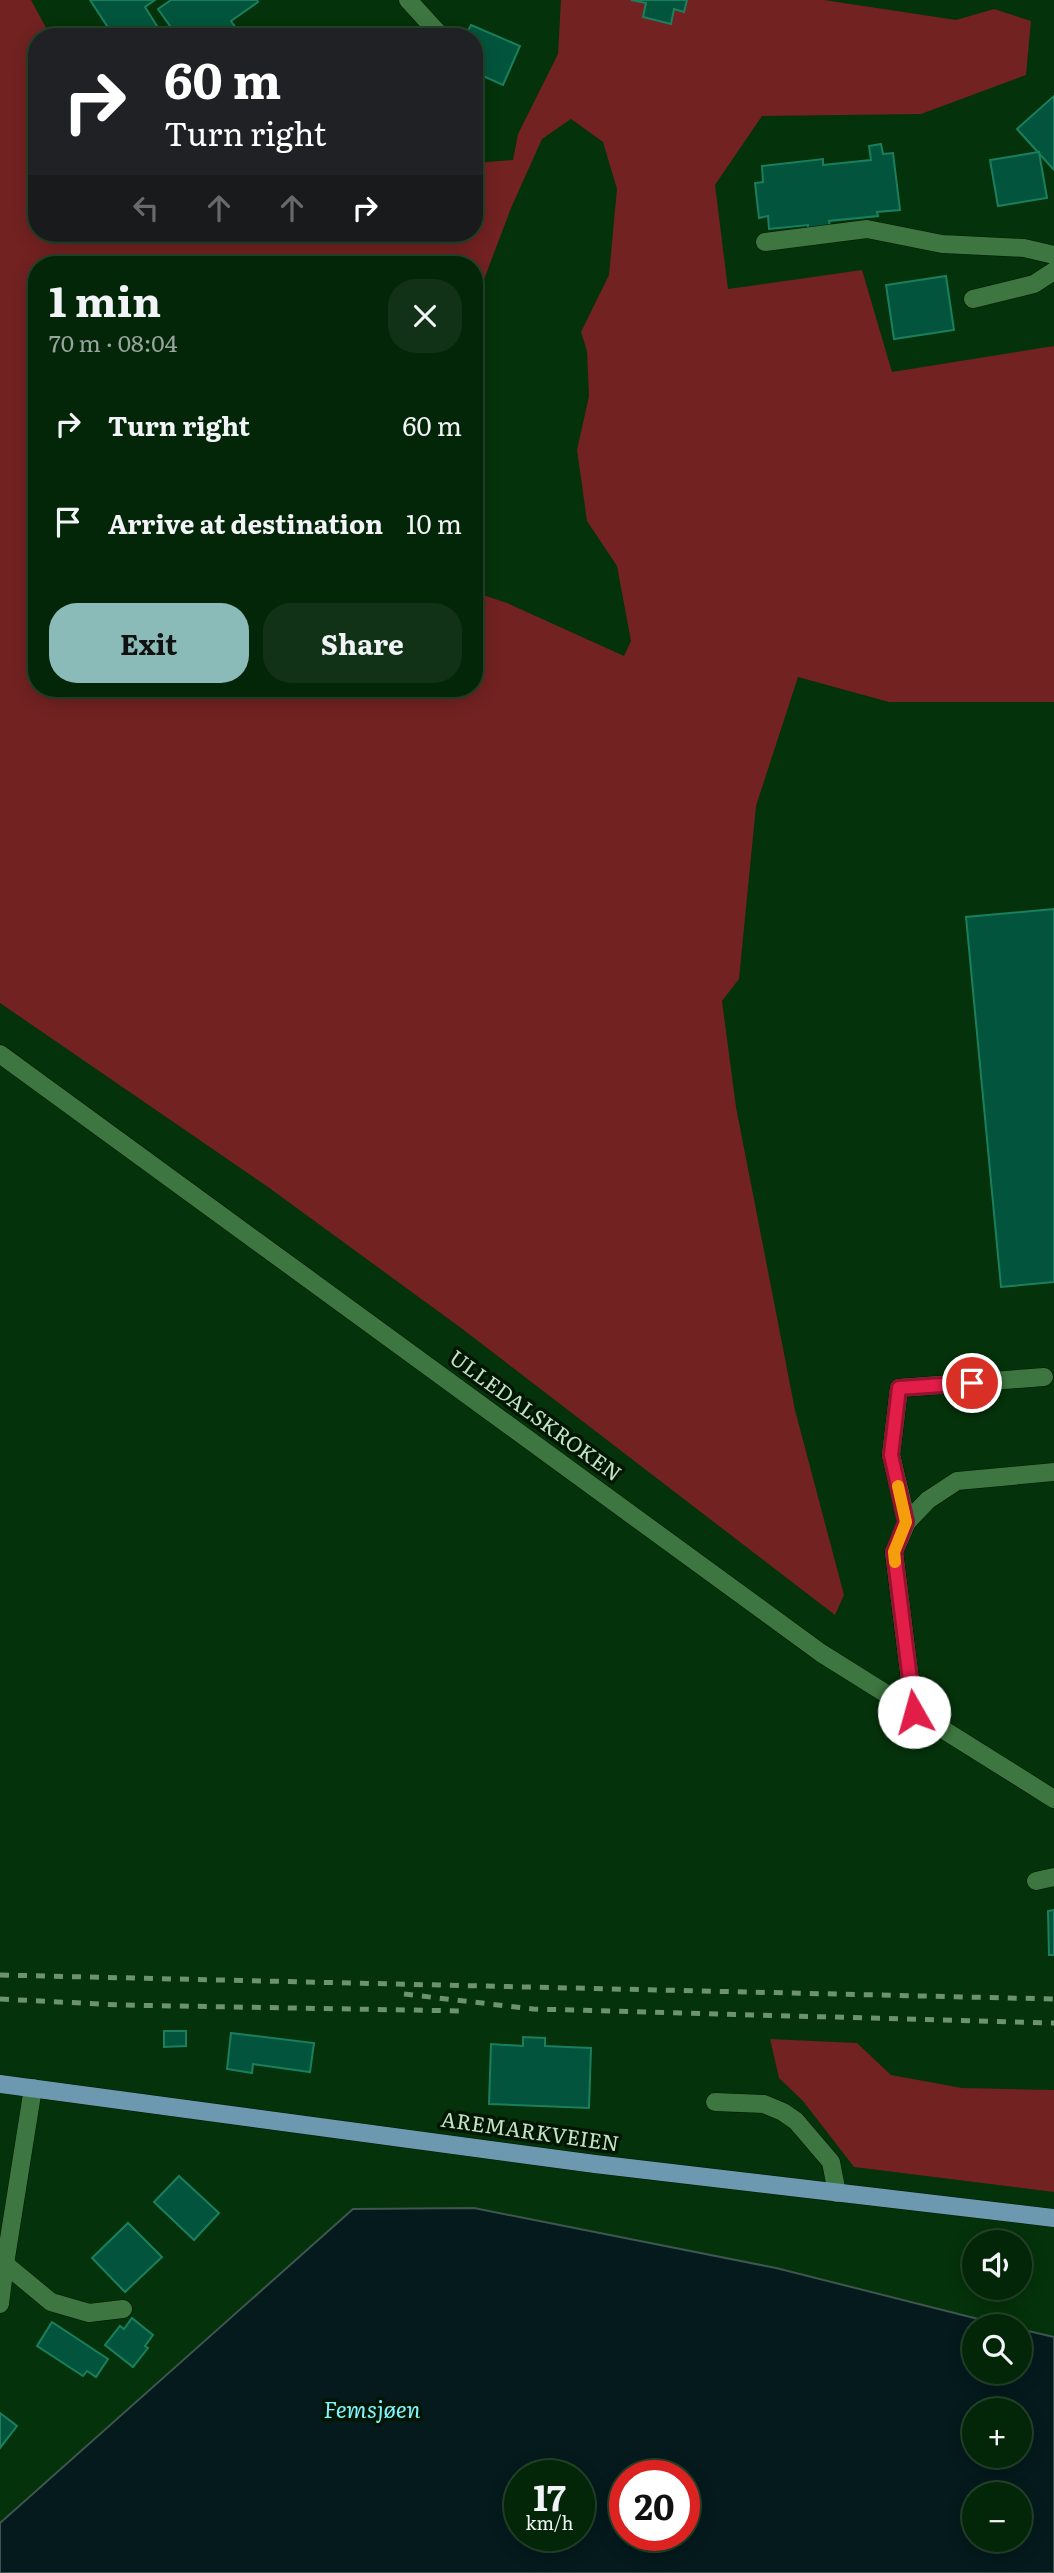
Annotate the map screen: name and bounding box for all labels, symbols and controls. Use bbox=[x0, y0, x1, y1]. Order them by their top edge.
text: 60 m bbox=[164, 41, 281, 114]
icon: right bbox=[49, 56, 140, 147]
text: Turn right bbox=[164, 108, 326, 156]
icon: left bbox=[127, 189, 165, 227]
icon: ahead bbox=[200, 189, 238, 227]
icon: ahead bbox=[273, 189, 311, 227]
icon: right bbox=[346, 189, 384, 227]
text: 1 min bbox=[49, 268, 161, 330]
button: close bbox=[388, 279, 462, 353]
text: 70 m · 08:04 bbox=[49, 325, 177, 359]
icon: right bbox=[49, 405, 87, 443]
text: Turn right bbox=[108, 405, 250, 444]
text: 60 m bbox=[403, 405, 462, 444]
icon: arrive bbox=[49, 503, 87, 541]
text: Arrive at destination bbox=[108, 503, 383, 542]
text: 10 m bbox=[406, 503, 462, 542]
button: Exit bbox=[49, 603, 249, 683]
button: Share bbox=[263, 603, 462, 683]
street label: ULLEDALSKROKEN bbox=[444, 1341, 629, 1487]
pin bbox=[942, 1353, 1002, 1413]
icon: arrive bbox=[953, 1364, 991, 1402]
position arrow bbox=[877, 1675, 951, 1749]
street label: AREMARKVEIEN bbox=[439, 2102, 621, 2157]
map controls bbox=[962, 2230, 1032, 2552]
button: sound bbox=[962, 2230, 1032, 2300]
button: search bbox=[962, 2314, 1032, 2384]
water label: Femsjøen bbox=[323, 2391, 421, 2425]
button: + bbox=[962, 2398, 1032, 2468]
speed limit sign: 20 bbox=[609, 2460, 700, 2551]
text: 17 bbox=[533, 2470, 566, 2522]
button: − bbox=[962, 2482, 1032, 2552]
text: km/h bbox=[526, 2509, 573, 2536]

